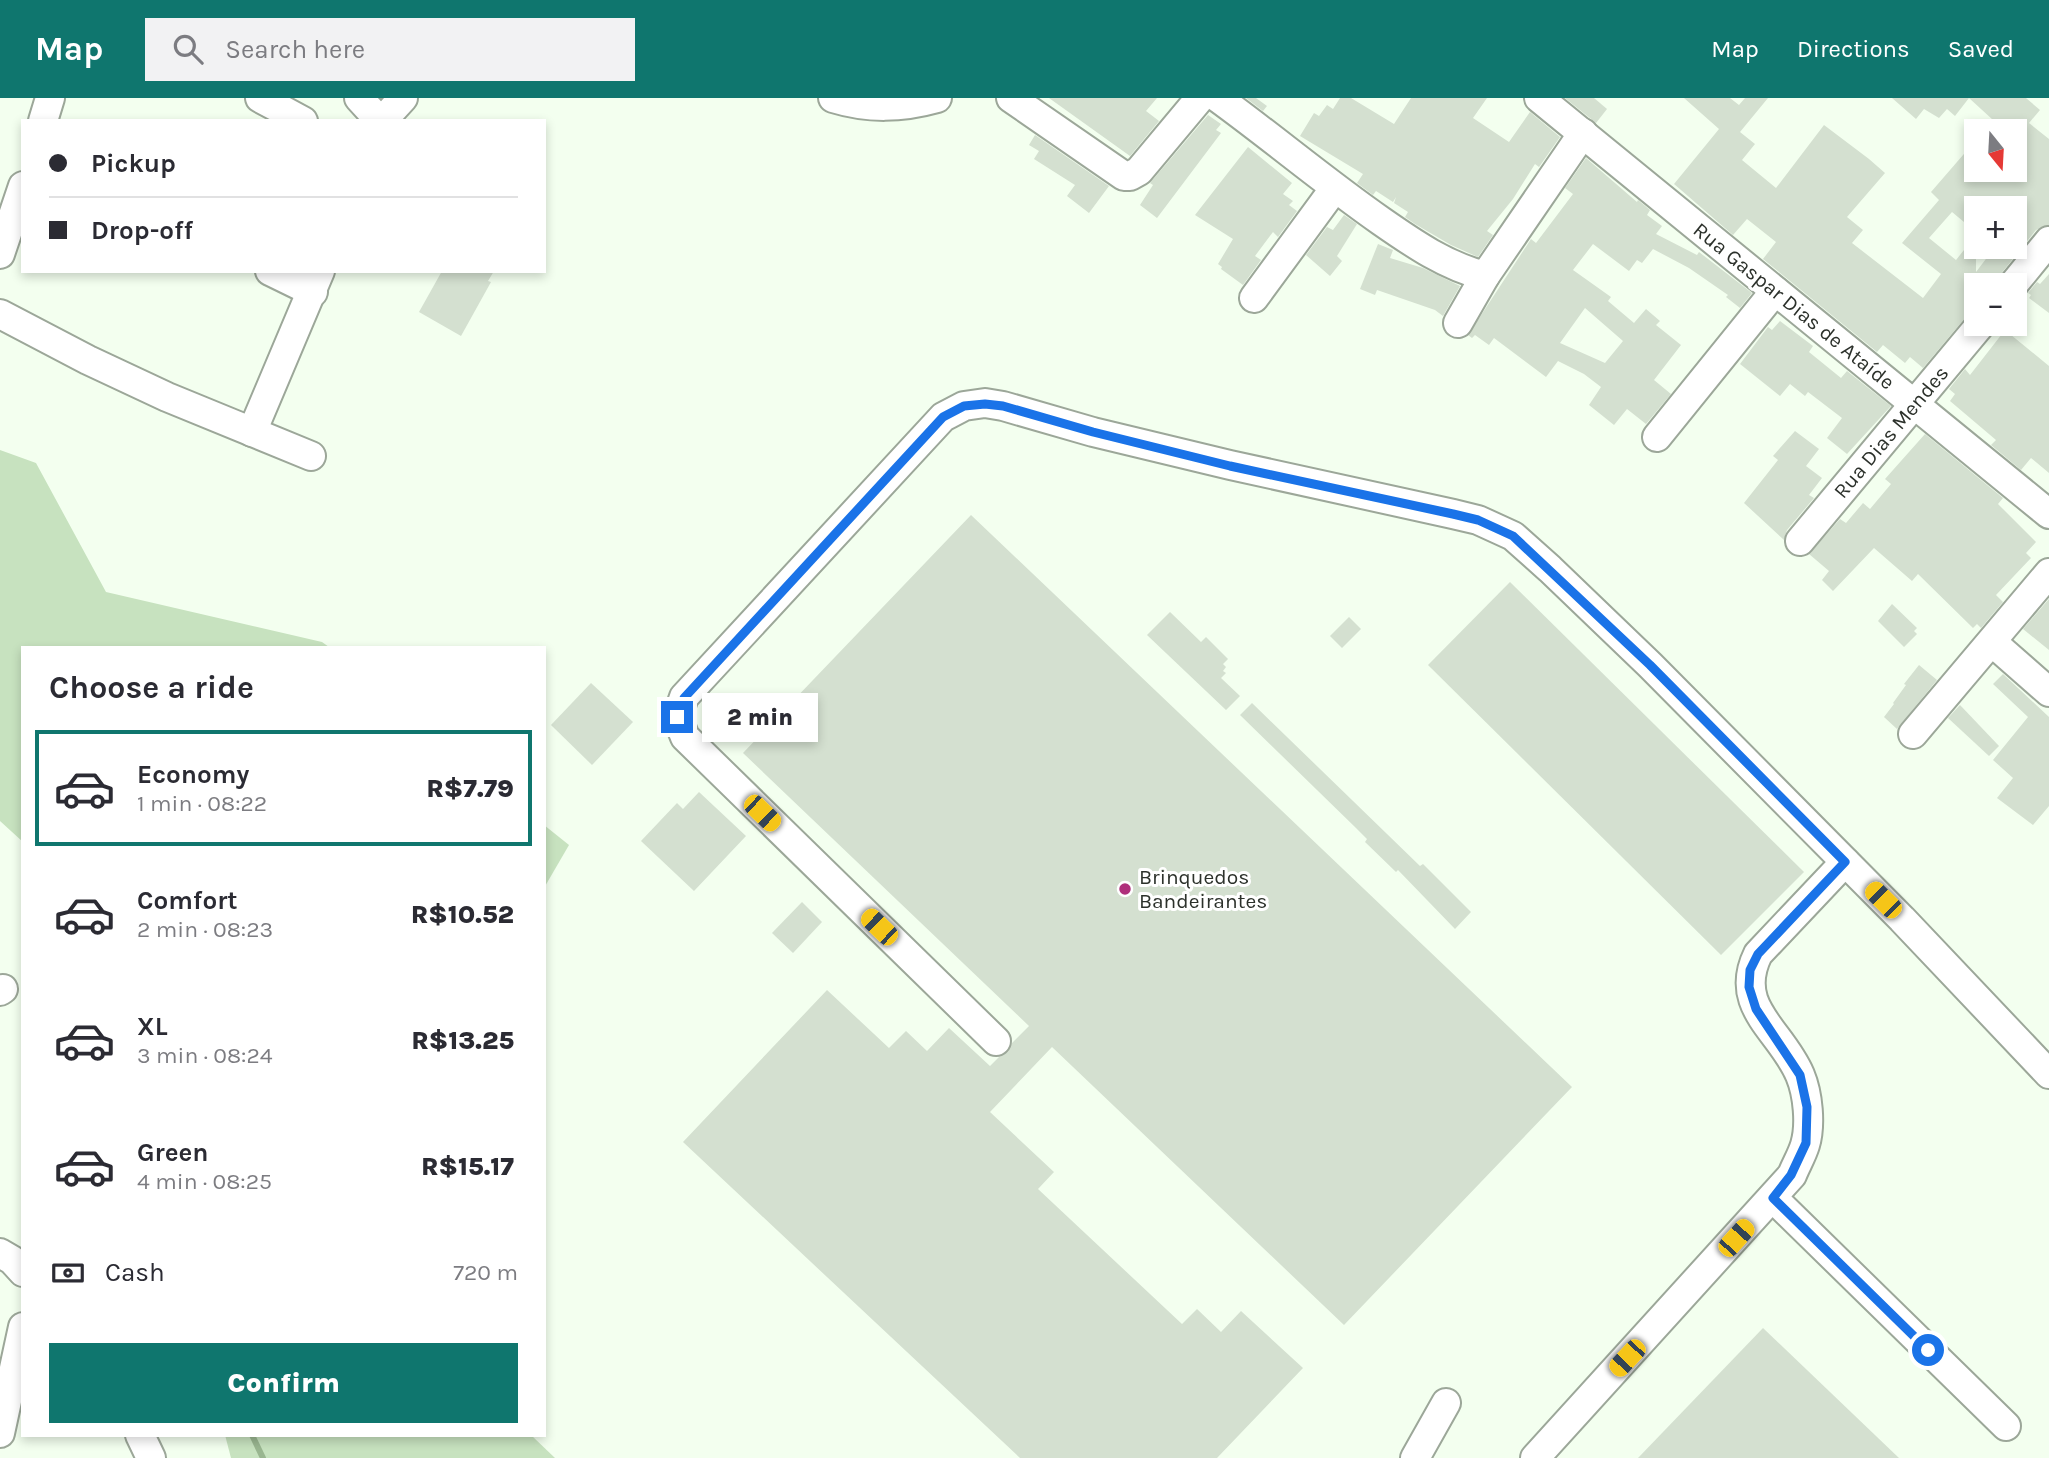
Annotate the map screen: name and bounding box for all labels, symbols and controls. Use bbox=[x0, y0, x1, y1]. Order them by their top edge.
search box bbox=[145, 18, 635, 81]
text: Map bbox=[35, 30, 103, 68]
icon: search bbox=[169, 30, 207, 68]
text: Search here bbox=[225, 34, 365, 65]
text: Map bbox=[1711, 35, 1759, 63]
text: Directions bbox=[1797, 35, 1910, 63]
text: Saved bbox=[1948, 35, 2014, 63]
north arrow bbox=[1964, 119, 2026, 182]
map controls bbox=[1964, 119, 2027, 336]
text: Pickup bbox=[91, 148, 176, 179]
button: + bbox=[1964, 196, 2027, 259]
text: Drop-off bbox=[91, 215, 193, 246]
street label: Rua Gaspar Dias de Ataíde bbox=[1689, 218, 1899, 394]
button: − bbox=[1964, 273, 2027, 336]
street label: Rua Dias Mendes bbox=[1829, 361, 1953, 503]
text: Choose a ride bbox=[49, 669, 254, 706]
callout: 2 min bbox=[702, 692, 817, 742]
route end bbox=[661, 701, 693, 733]
text: 2 min bbox=[727, 704, 793, 731]
icon: car bbox=[53, 757, 116, 820]
text: Economy bbox=[137, 759, 249, 790]
text: R$7.79 bbox=[426, 773, 514, 804]
text: 1 min · 08:22 bbox=[137, 790, 267, 817]
car bbox=[740, 791, 785, 835]
place label: Brinquedos Bandeirantes bbox=[1139, 865, 1267, 913]
car bbox=[1861, 878, 1906, 922]
marker: Brinquedos Bandeirantes bbox=[1117, 881, 1133, 897]
icon: car bbox=[53, 883, 116, 946]
text: Comfort bbox=[137, 885, 238, 916]
text: R$10.52 bbox=[411, 899, 514, 930]
car bbox=[857, 905, 902, 949]
text: 2 min · 08:23 bbox=[137, 916, 273, 943]
icon: car bbox=[53, 1009, 116, 1072]
text: XL bbox=[137, 1011, 168, 1042]
text: R$13.25 bbox=[411, 1025, 514, 1056]
text: 3 min · 08:24 bbox=[137, 1042, 273, 1069]
icon: car bbox=[53, 1135, 116, 1198]
text: Green bbox=[137, 1137, 209, 1168]
text: R$15.17 bbox=[421, 1151, 514, 1182]
text: 4 min · 08:25 bbox=[137, 1168, 272, 1195]
car bbox=[1715, 1215, 1758, 1261]
icon: cash bbox=[49, 1254, 87, 1292]
text: Cash bbox=[105, 1257, 165, 1288]
text: 720 m bbox=[453, 1259, 518, 1286]
route start bbox=[1912, 1334, 1944, 1366]
car bbox=[1605, 1335, 1650, 1381]
button: Confirm bbox=[49, 1343, 518, 1423]

